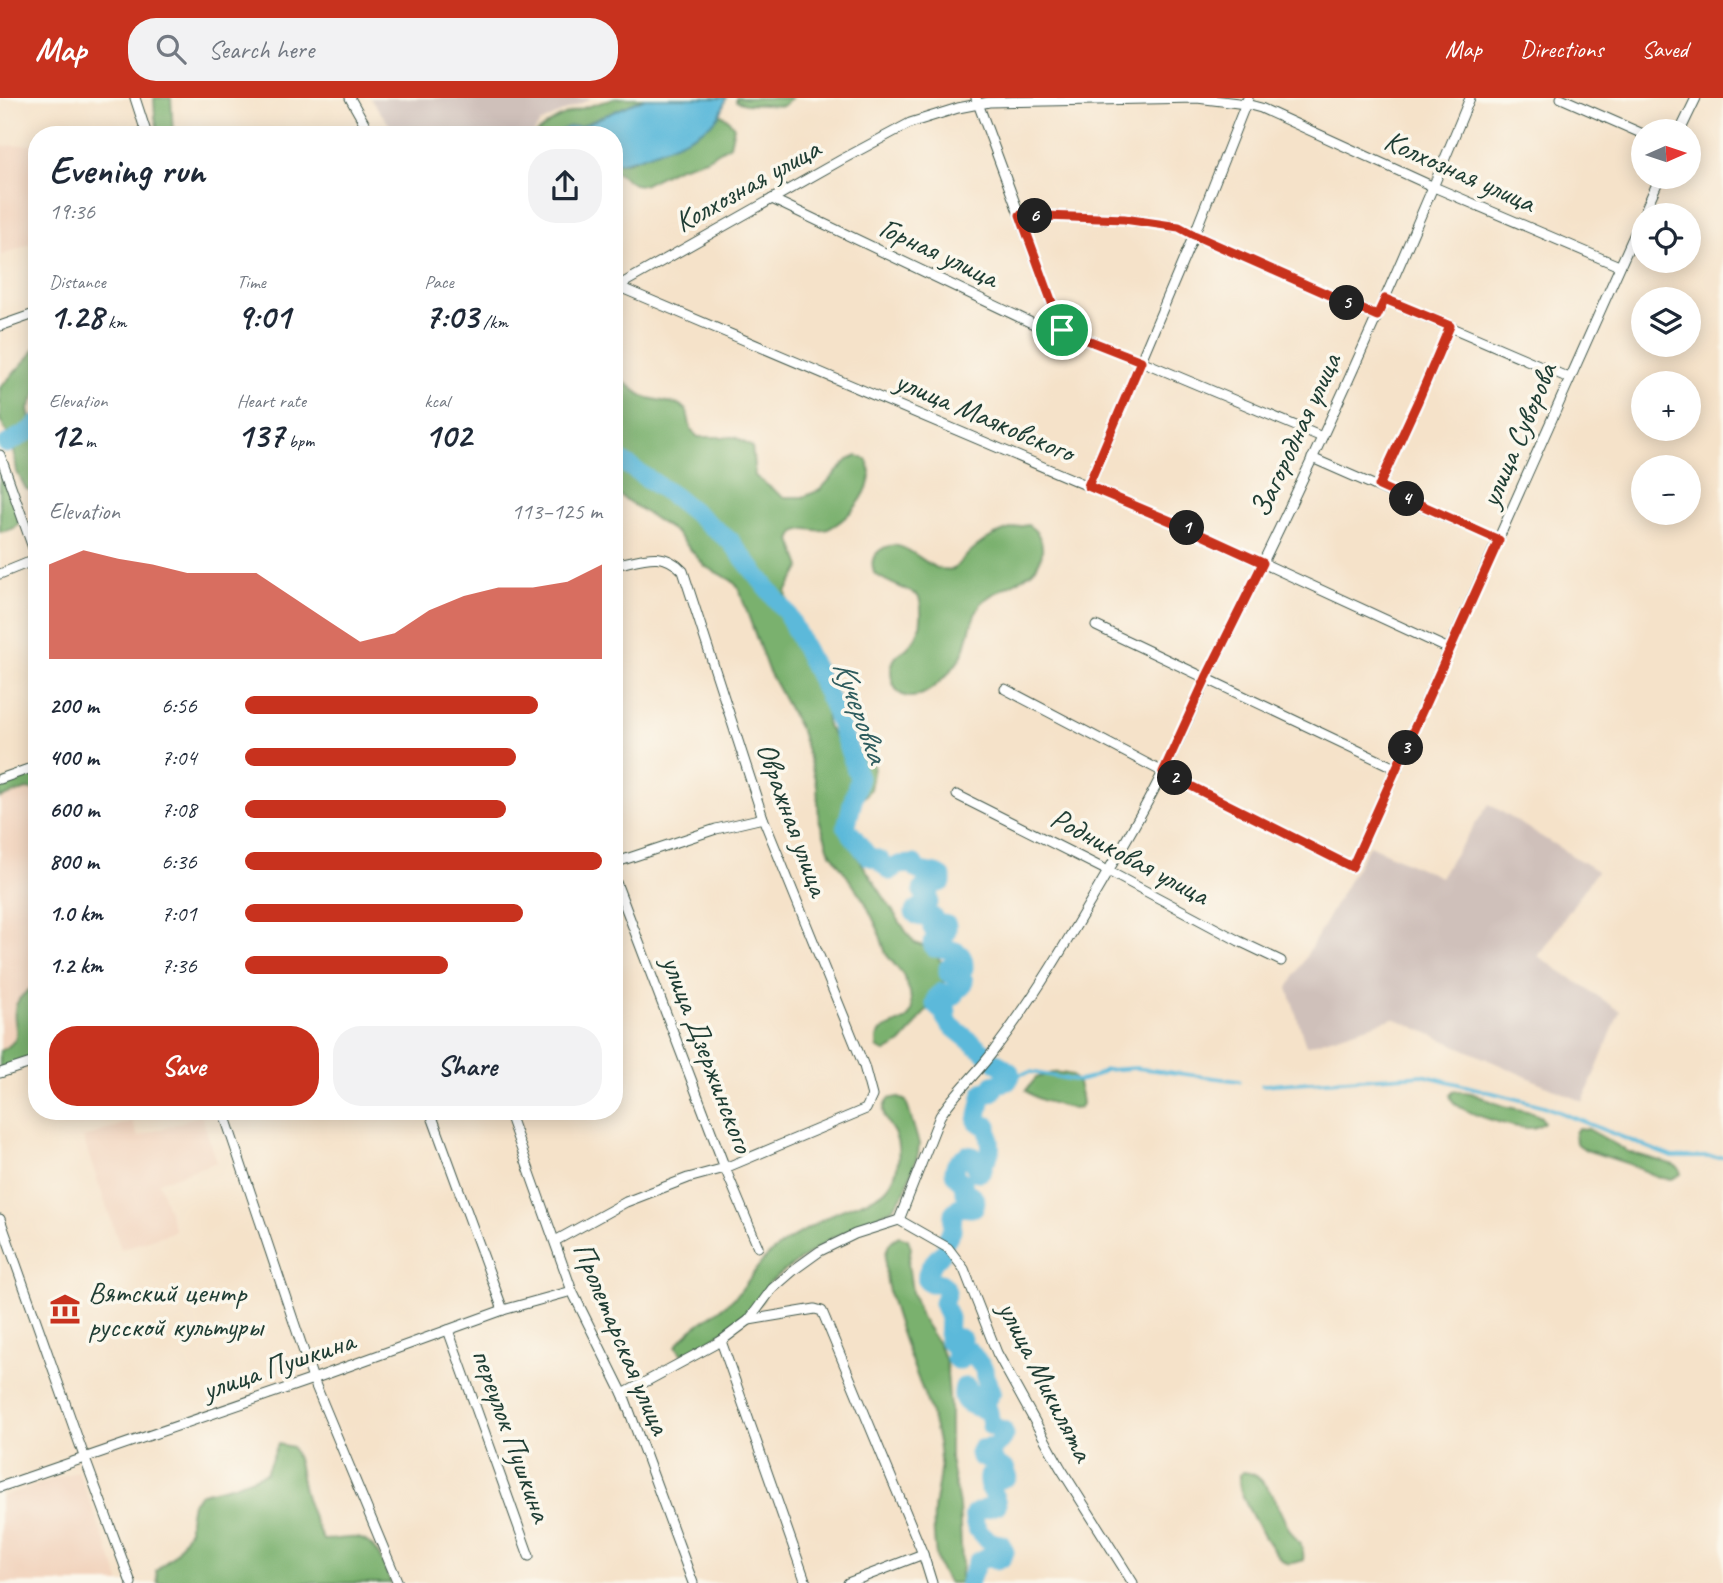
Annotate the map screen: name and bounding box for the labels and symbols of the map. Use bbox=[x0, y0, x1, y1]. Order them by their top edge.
north arrow bbox=[1631, 119, 1701, 189]
street label: Колхозная улица bbox=[1379, 121, 1543, 222]
street label: Колхозная улица bbox=[667, 128, 828, 241]
pin: 6 bbox=[1018, 198, 1052, 234]
street label: Горная улица bbox=[873, 208, 1007, 297]
pin: 5 bbox=[1330, 286, 1364, 320]
pin bbox=[1032, 300, 1092, 360]
street label: Загородная улица bbox=[1240, 345, 1350, 523]
street label: улица Суворова bbox=[1470, 355, 1566, 515]
street label: улица Маяковского bbox=[888, 360, 1083, 472]
pin: 4 bbox=[1390, 482, 1424, 516]
pin: 1 bbox=[1170, 510, 1204, 546]
water label: Кучеровка bbox=[824, 654, 899, 771]
pin: 3 bbox=[1388, 730, 1424, 766]
street label: Овражная улица bbox=[748, 737, 839, 903]
pin: 2 bbox=[1158, 760, 1192, 796]
street label: Родниковая улица bbox=[1044, 798, 1217, 914]
street label: улица Дзержинского bbox=[652, 948, 763, 1159]
street label: Пролетарская улица bbox=[564, 1236, 680, 1442]
place label: Вятский центр русской культуры bbox=[88, 1273, 265, 1345]
museum icon: Вятский центр русской культуры bbox=[48, 1292, 82, 1326]
street label: улица Микилята bbox=[988, 1293, 1103, 1469]
street label: улица Пушкина bbox=[195, 1320, 362, 1409]
street label: переулок Пушкина bbox=[463, 1343, 562, 1529]

